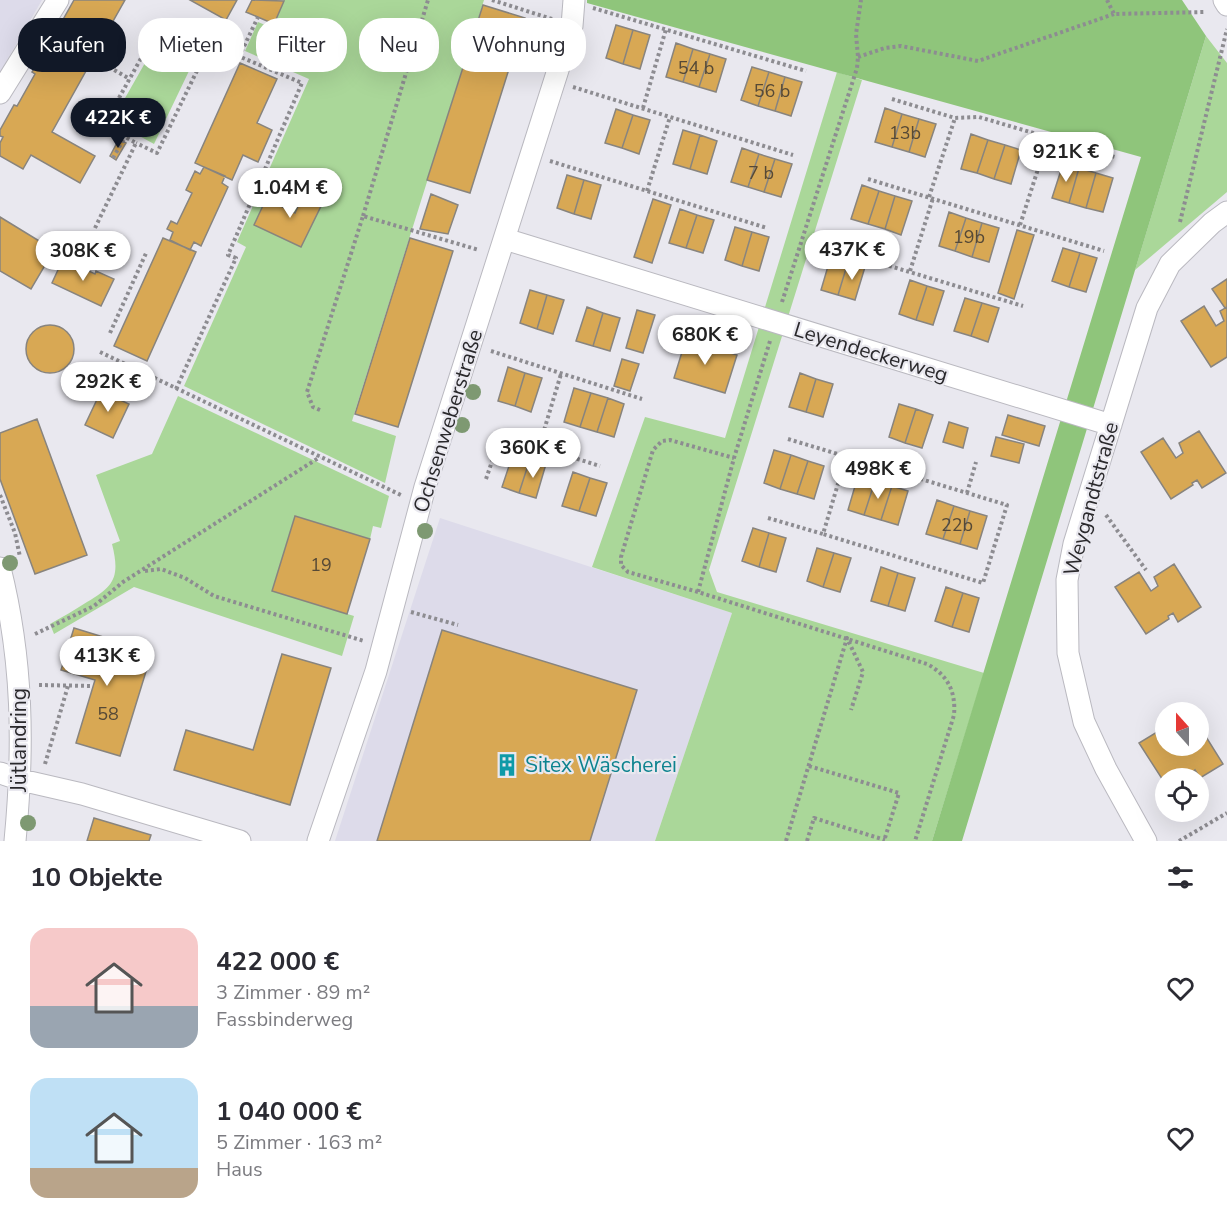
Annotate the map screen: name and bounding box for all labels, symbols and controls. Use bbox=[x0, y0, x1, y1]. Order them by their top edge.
chip: Kaufen bbox=[18, 18, 126, 72]
chip: Mieten bbox=[138, 18, 244, 72]
chip: Filter bbox=[256, 18, 347, 72]
chip: Neu bbox=[359, 18, 439, 72]
chip: Wohnung bbox=[451, 18, 586, 72]
house number: 54 b bbox=[678, 56, 714, 80]
house number: 56 b bbox=[754, 79, 790, 103]
pin: 422K € bbox=[69, 98, 167, 149]
text: 422K € bbox=[85, 104, 151, 131]
house number: 13b bbox=[889, 121, 921, 145]
pin: 921K € bbox=[1017, 132, 1115, 183]
text: 921K € bbox=[1033, 138, 1099, 165]
house number: 7 b bbox=[748, 161, 774, 185]
pin: 1.04M € bbox=[235, 168, 345, 219]
text: 1.04M € bbox=[252, 174, 328, 201]
house number: 19b bbox=[953, 225, 985, 249]
pin: 437K € bbox=[803, 230, 901, 281]
pin: 308K € bbox=[34, 231, 132, 282]
text: 437K € bbox=[819, 236, 885, 263]
text: 308K € bbox=[50, 237, 116, 264]
pin: 680K € bbox=[656, 315, 754, 366]
street label: Leyendeckerweg bbox=[791, 315, 951, 389]
text: 680K € bbox=[672, 321, 738, 348]
street label: Ochsenweberstraße bbox=[407, 326, 489, 516]
pin: 292K € bbox=[59, 362, 157, 413]
text: 292K € bbox=[75, 368, 141, 395]
street label: Weygandtstraße bbox=[1057, 419, 1125, 579]
pin: 360K € bbox=[484, 428, 582, 479]
text: 360K € bbox=[500, 434, 566, 461]
pin: 498K € bbox=[829, 449, 927, 500]
text: 498K € bbox=[845, 455, 911, 482]
house number: 22b bbox=[941, 513, 973, 537]
house number: 19 bbox=[310, 553, 332, 577]
pin: 413K € bbox=[58, 636, 156, 687]
text: 413K € bbox=[74, 642, 140, 669]
street label: Jütlandring bbox=[5, 688, 33, 793]
house number: 58 bbox=[97, 702, 119, 726]
north arrow bbox=[1155, 702, 1209, 756]
map controls bbox=[1155, 702, 1209, 822]
place label: Sitex Wäscherei bbox=[525, 751, 677, 779]
building icon: Sitex Wäscherei bbox=[494, 752, 520, 778]
button: locate bbox=[1155, 768, 1209, 822]
text: 10 Objekte bbox=[30, 860, 163, 895]
icon: filters bbox=[1164, 861, 1197, 894]
text: 422 000 € bbox=[216, 944, 339, 979]
icon: home bbox=[78, 952, 150, 1024]
icon: heart bbox=[1164, 972, 1197, 1005]
text: 3 Zimmer · 89 m² bbox=[216, 979, 370, 1006]
text: Fassbinderweg bbox=[216, 1006, 353, 1033]
text: 1 040 000 € bbox=[216, 1094, 362, 1129]
icon: home bbox=[78, 1102, 150, 1174]
icon: heart bbox=[1164, 1122, 1197, 1155]
text: 5 Zimmer · 163 m² bbox=[216, 1129, 382, 1156]
text: Haus bbox=[216, 1156, 263, 1183]

